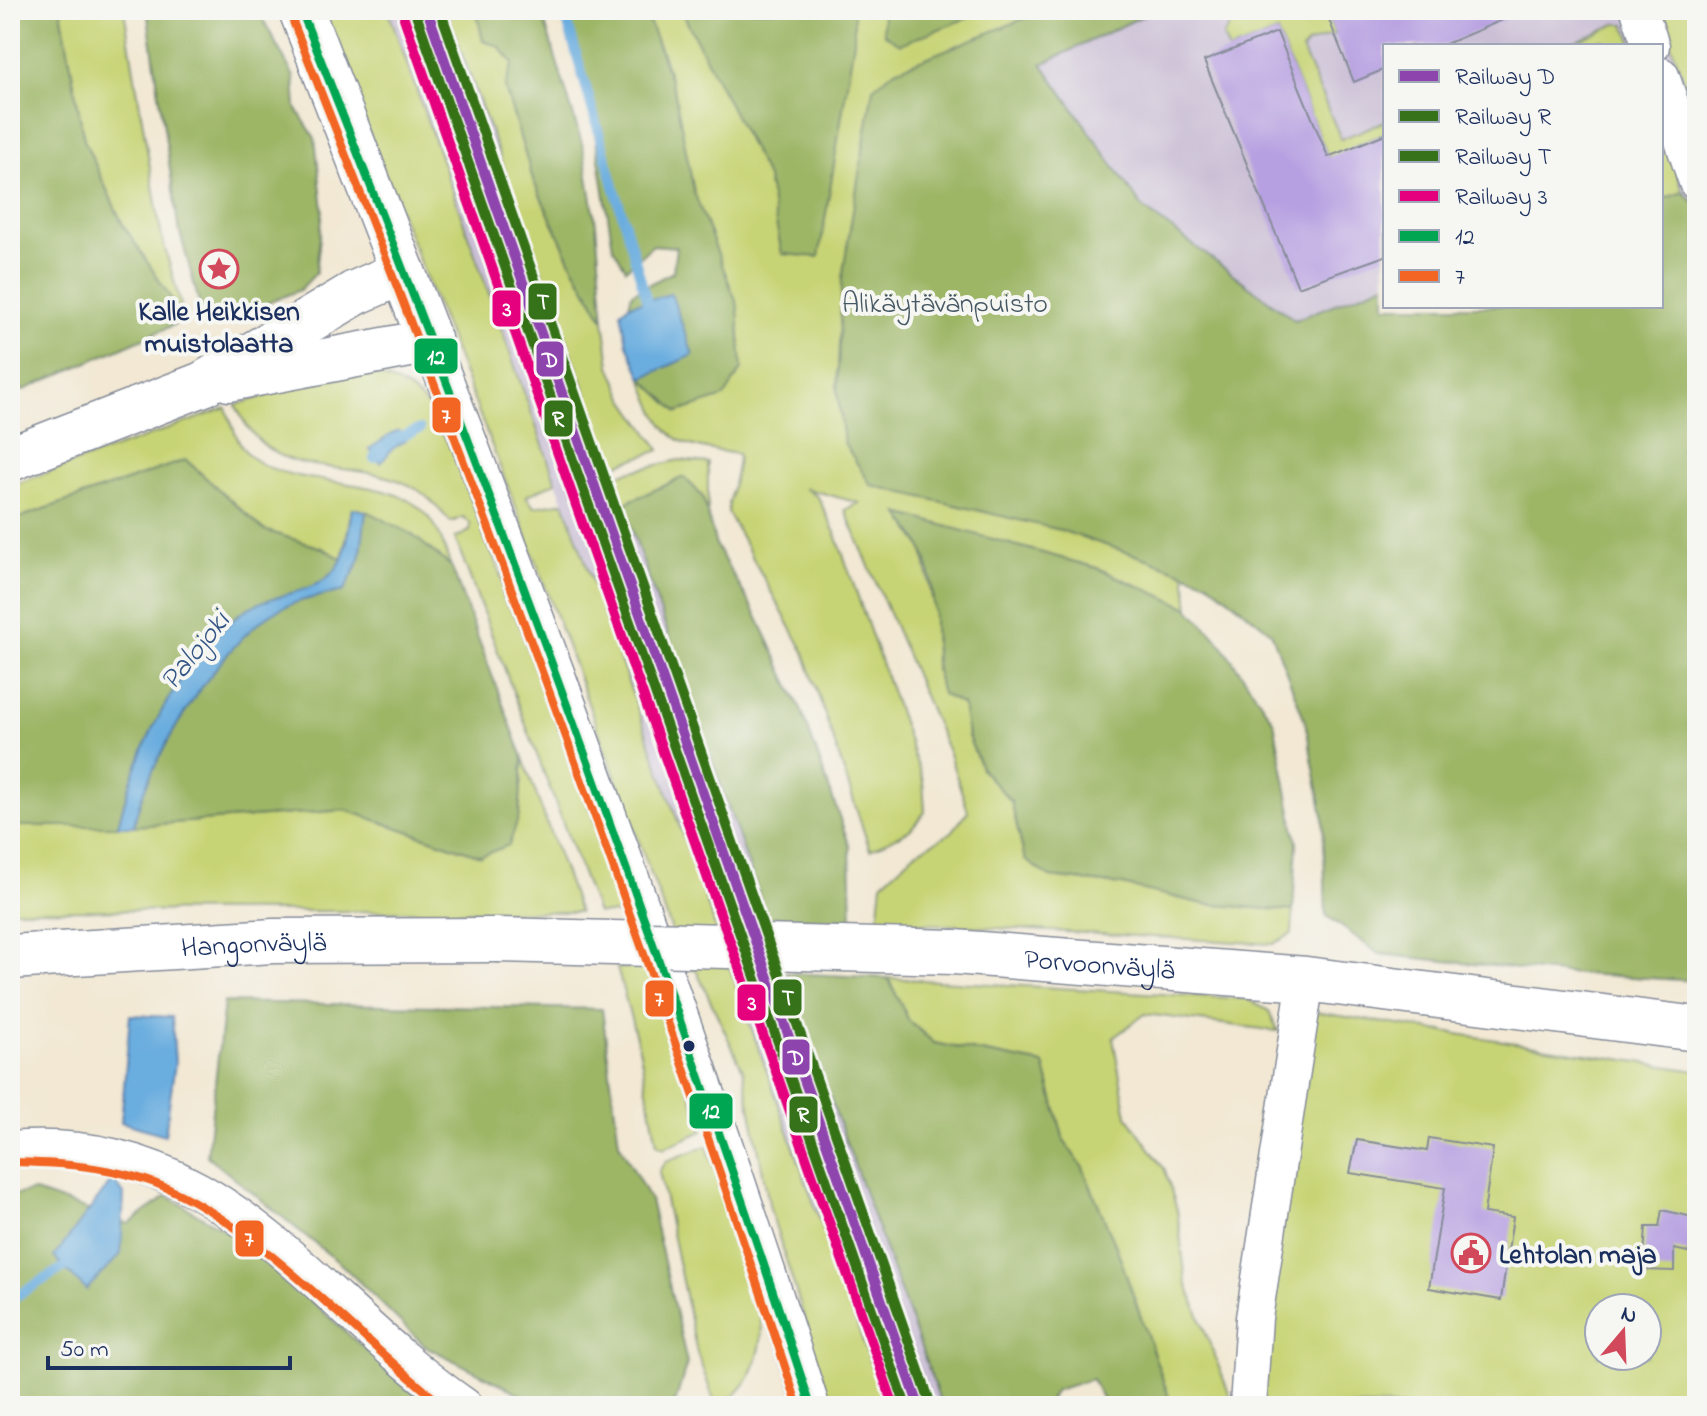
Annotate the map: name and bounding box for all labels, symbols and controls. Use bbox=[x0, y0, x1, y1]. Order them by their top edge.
legend bbox=[1383, 44, 1663, 308]
text: Railway D bbox=[1455, 61, 1555, 97]
text: Railway R bbox=[1455, 101, 1552, 137]
text: Railway T bbox=[1455, 141, 1552, 177]
text: Railway 3 bbox=[1455, 181, 1548, 217]
text: 12 bbox=[1455, 221, 1475, 256]
place icon: Kalle Heikkisen muistolaatta bbox=[198, 248, 240, 290]
text: 7 bbox=[1455, 261, 1465, 296]
line badge: T bbox=[527, 282, 558, 321]
park label: Alikäytävänpuisto bbox=[842, 285, 1048, 326]
text: T bbox=[537, 288, 550, 320]
line badge: 3 bbox=[491, 289, 522, 328]
place label: Kalle Heikkisen muistolaatta bbox=[138, 293, 300, 366]
text: 3 bbox=[501, 295, 512, 327]
line badge: 12 bbox=[413, 337, 459, 375]
line badge: D bbox=[535, 340, 565, 378]
text: 12 bbox=[427, 343, 445, 375]
text: D bbox=[541, 346, 558, 378]
line badge: 7 bbox=[431, 396, 462, 434]
line badge: R bbox=[543, 399, 574, 438]
text: 7 bbox=[441, 402, 451, 434]
text: R bbox=[552, 405, 565, 437]
water label: Palojoki bbox=[151, 601, 244, 701]
street label: Hangonväylä bbox=[180, 924, 326, 971]
street label: Porvoonväylä bbox=[1022, 940, 1176, 993]
line badge: T bbox=[772, 978, 803, 1017]
line badge: 7 bbox=[644, 979, 675, 1018]
line badge: 3 bbox=[736, 983, 767, 1022]
text: T bbox=[782, 984, 795, 1016]
text: 7 bbox=[654, 985, 664, 1017]
text: 3 bbox=[746, 989, 757, 1021]
unlabelled marker bbox=[681, 1038, 697, 1054]
line badge: D bbox=[781, 1038, 811, 1076]
text: D bbox=[787, 1044, 804, 1076]
line badge: 12 bbox=[688, 1092, 734, 1130]
line badge: R bbox=[788, 1095, 819, 1134]
text: 12 bbox=[702, 1097, 720, 1129]
text: R bbox=[797, 1101, 810, 1133]
line badge: 7 bbox=[234, 1219, 265, 1258]
text: 7 bbox=[244, 1225, 254, 1257]
public building icon: Lehtolan maja bbox=[1450, 1232, 1492, 1274]
place label: Lehtolan maja bbox=[1499, 1236, 1657, 1277]
north arrow bbox=[1583, 1292, 1663, 1372]
text: N bbox=[1616, 1298, 1641, 1333]
scale bar bbox=[48, 1320, 290, 1370]
text: 50 m bbox=[60, 1333, 109, 1368]

